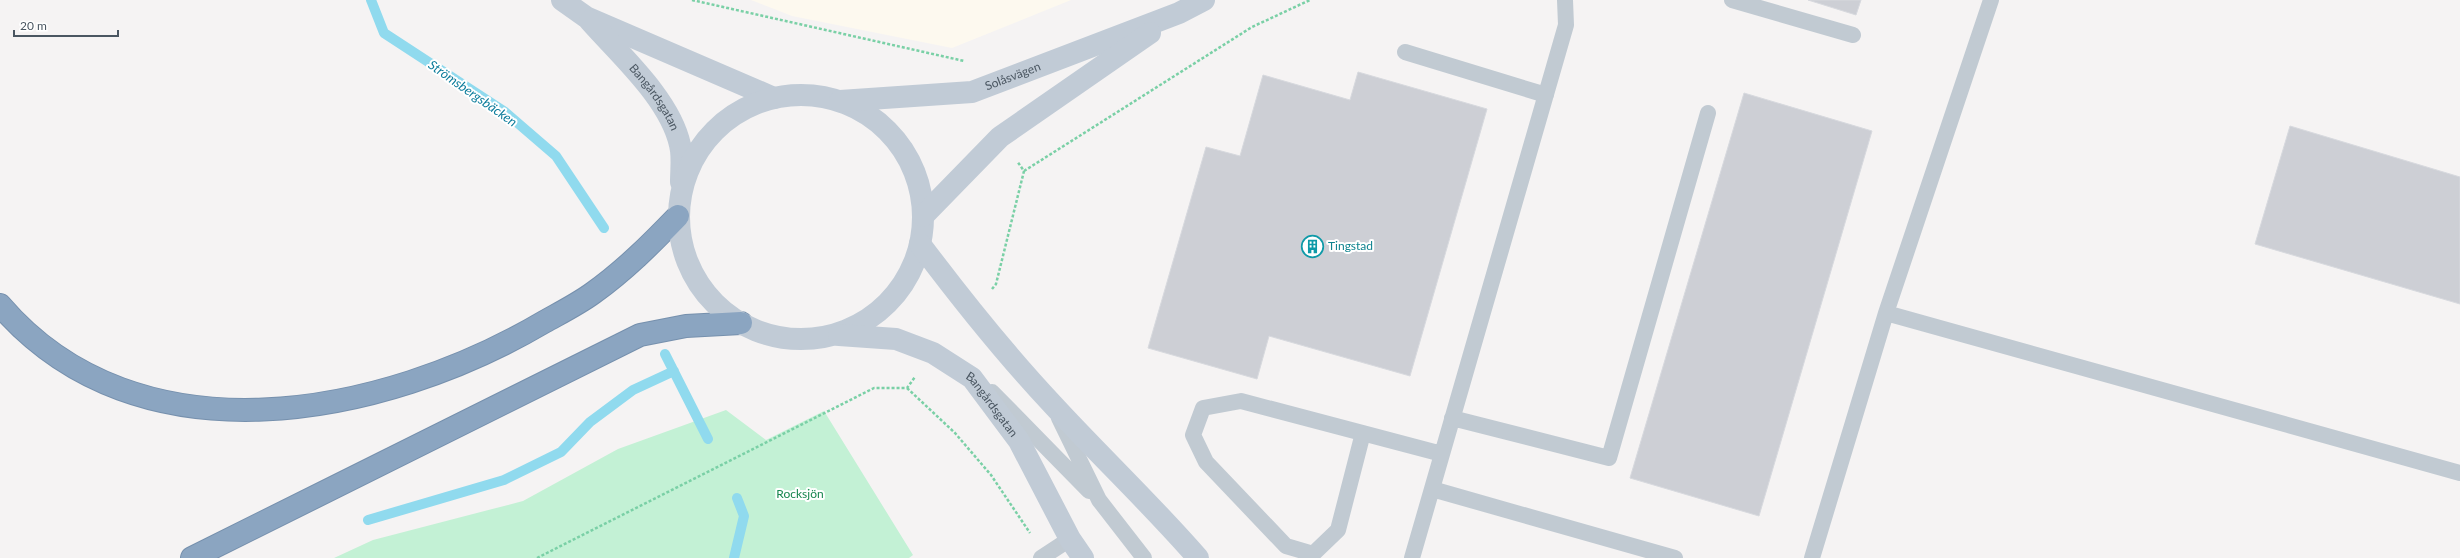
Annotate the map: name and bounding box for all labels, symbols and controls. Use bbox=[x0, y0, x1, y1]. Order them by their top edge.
scale bar bbox=[14, 12, 118, 38]
text: 20 m bbox=[20, 18, 47, 33]
water label: Strömsbergsbäcken bbox=[426, 56, 521, 130]
street label: Solåsvägen bbox=[983, 59, 1043, 93]
street label: Bangårdsgatan bbox=[626, 60, 683, 132]
building icon: Tingstad bbox=[1299, 233, 1325, 259]
place label: Tingstad bbox=[1328, 238, 1373, 253]
street label: Bangårdsgatan bbox=[963, 368, 1021, 440]
park label: Rocksjön bbox=[776, 486, 824, 501]

